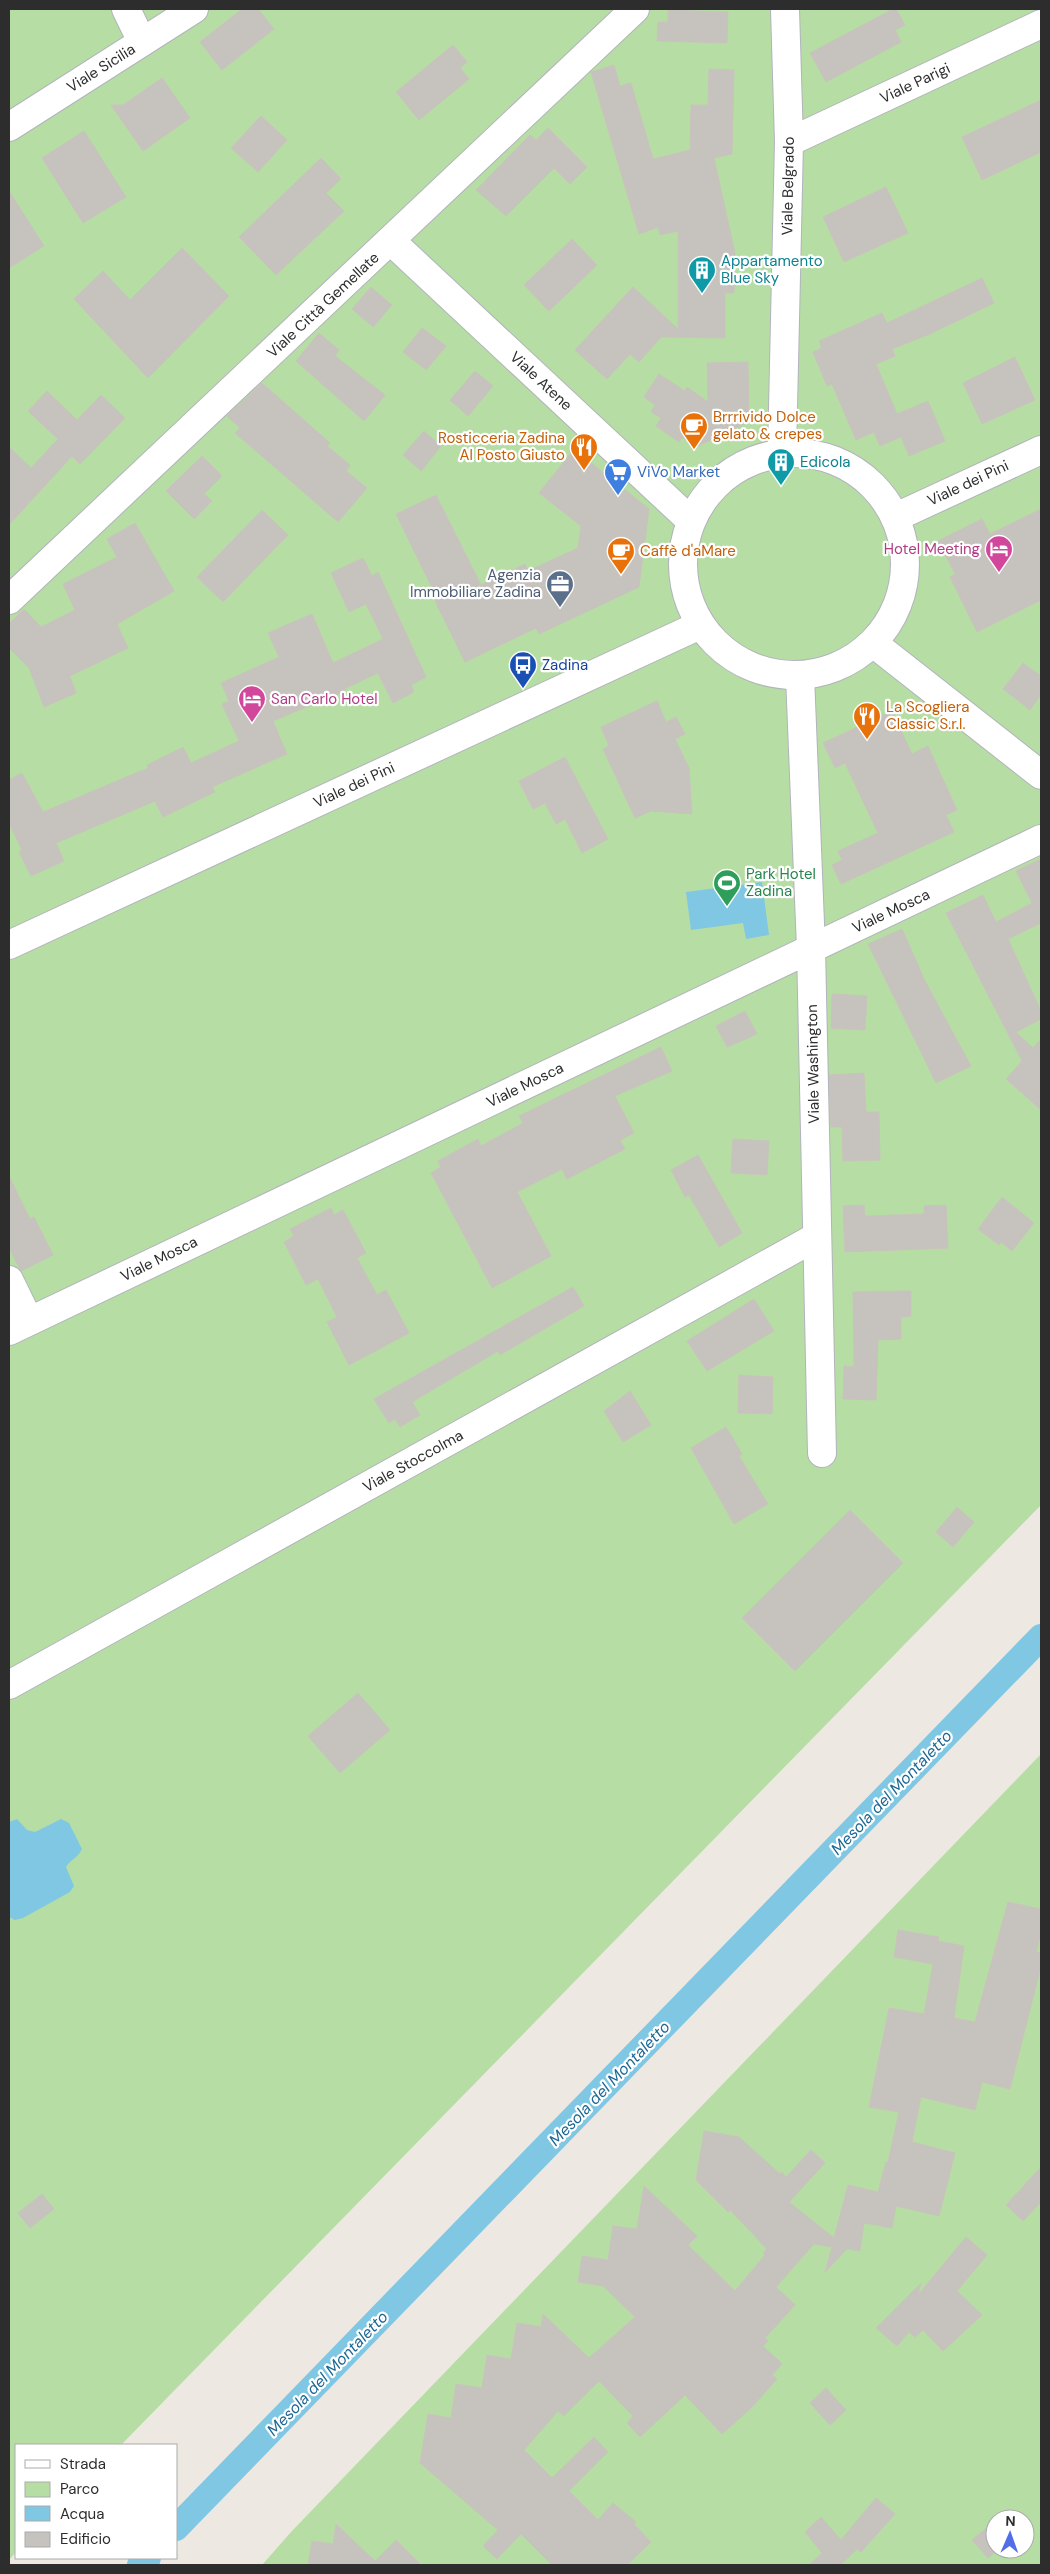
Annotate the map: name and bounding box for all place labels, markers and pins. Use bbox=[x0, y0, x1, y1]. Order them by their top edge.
place label: Appartamento Blue Sky bbox=[721, 251, 823, 288]
building icon: Appartamento Blue Sky bbox=[687, 255, 717, 294]
place label: Brrrivido Dolce gelato & crepes bbox=[713, 407, 822, 444]
cafe icon: Brrrivido Dolce gelato & crepes bbox=[679, 411, 709, 450]
place label: Rosticceria Zadina Al Posto Giusto bbox=[438, 428, 565, 465]
restaurant icon: Rosticceria Zadina Al Posto Giusto bbox=[569, 432, 599, 471]
building icon: Edicola bbox=[766, 447, 796, 486]
place label: Edicola bbox=[800, 452, 850, 472]
supermarket icon: ViVo Market bbox=[603, 457, 633, 496]
place label: ViVo Market bbox=[637, 462, 720, 482]
hotel icon: Hotel Meeting bbox=[984, 534, 1014, 573]
cafe icon: Caffè d'aMare bbox=[606, 536, 636, 575]
place label: Hotel Meeting bbox=[884, 539, 980, 559]
place label: Caffè d'aMare bbox=[640, 541, 736, 561]
place label: Agenzia Immobiliare Zadina bbox=[410, 565, 541, 602]
office icon: Agenzia Immobiliare Zadina bbox=[545, 569, 575, 608]
bus stop icon: Zadina bbox=[508, 650, 538, 689]
place label: Zadina bbox=[542, 655, 588, 675]
hotel icon: San Carlo Hotel bbox=[237, 684, 267, 723]
place label: San Carlo Hotel bbox=[271, 689, 378, 709]
place label: La Scogliera Classic S.r.l. bbox=[886, 697, 969, 734]
restaurant icon: La Scogliera Classic S.r.l. bbox=[852, 701, 882, 740]
place label: Park Hotel Zadina bbox=[746, 864, 816, 901]
sports icon: Park Hotel Zadina bbox=[712, 868, 742, 907]

